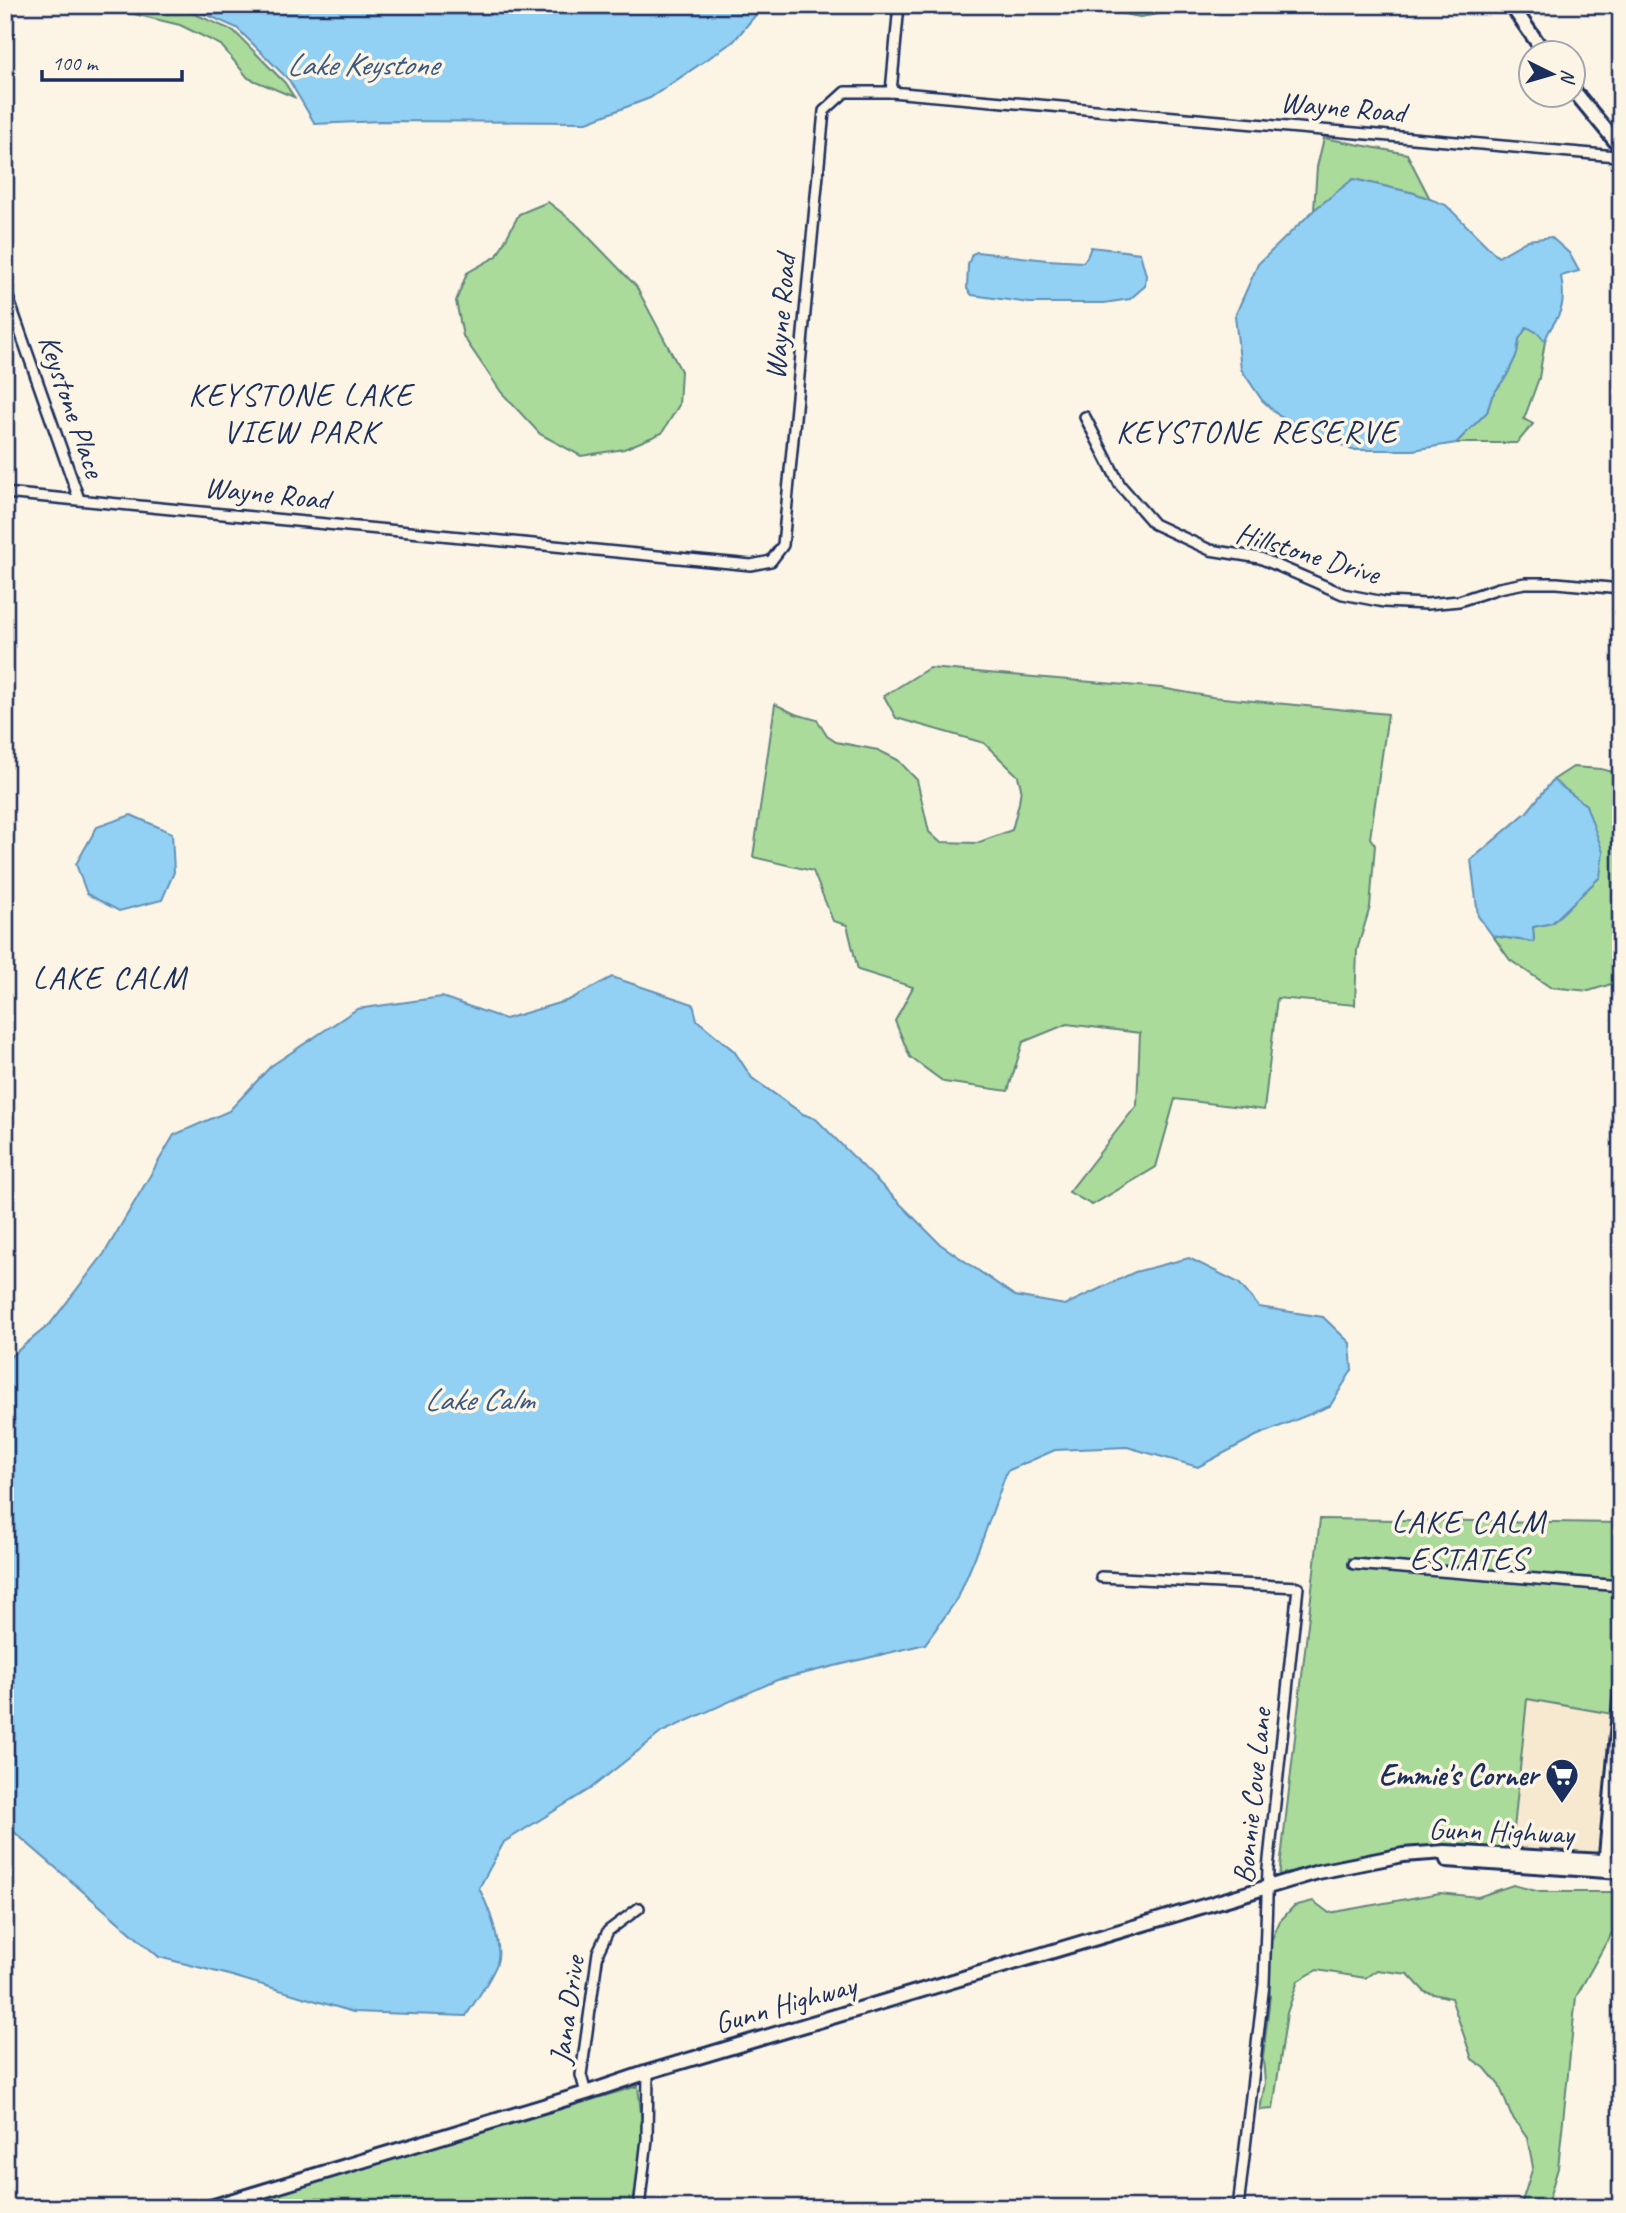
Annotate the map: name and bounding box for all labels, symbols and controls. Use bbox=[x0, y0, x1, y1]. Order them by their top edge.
scale bar bbox=[42, 38, 182, 82]
north arrow bbox=[1518, 38, 1588, 108]
water label: Lake Keystone bbox=[286, 44, 442, 85]
text: 100 m bbox=[52, 50, 99, 76]
text: N bbox=[1555, 68, 1580, 86]
street label: Wayne Road bbox=[1279, 83, 1411, 132]
street label: Wayne Road bbox=[756, 249, 805, 381]
street label: Keystone Place bbox=[30, 330, 115, 484]
district label: KEYSTONE LAKE VIEW PARK bbox=[188, 374, 416, 452]
district label: KEYSTONE RESERVE bbox=[1116, 411, 1400, 452]
street label: Wayne Road bbox=[203, 468, 335, 519]
street label: Hillstone Drive bbox=[1232, 513, 1386, 593]
district label: LAKE CALM bbox=[32, 957, 189, 998]
water label: Lake Calm bbox=[424, 1379, 536, 1420]
district label: LAKE CALM ESTATES bbox=[1391, 1501, 1548, 1579]
street label: Bonnie Cove Lane bbox=[1224, 1704, 1280, 1885]
place label: Emmie's Corner bbox=[1379, 1756, 1541, 1794]
supermarket icon: Emmie's Corner bbox=[1543, 1756, 1581, 1805]
street label: Gunn Highway bbox=[1428, 1809, 1577, 1853]
street label: Jana Drive bbox=[540, 1952, 594, 2068]
street label: Gunn Highway bbox=[710, 1965, 863, 2042]

